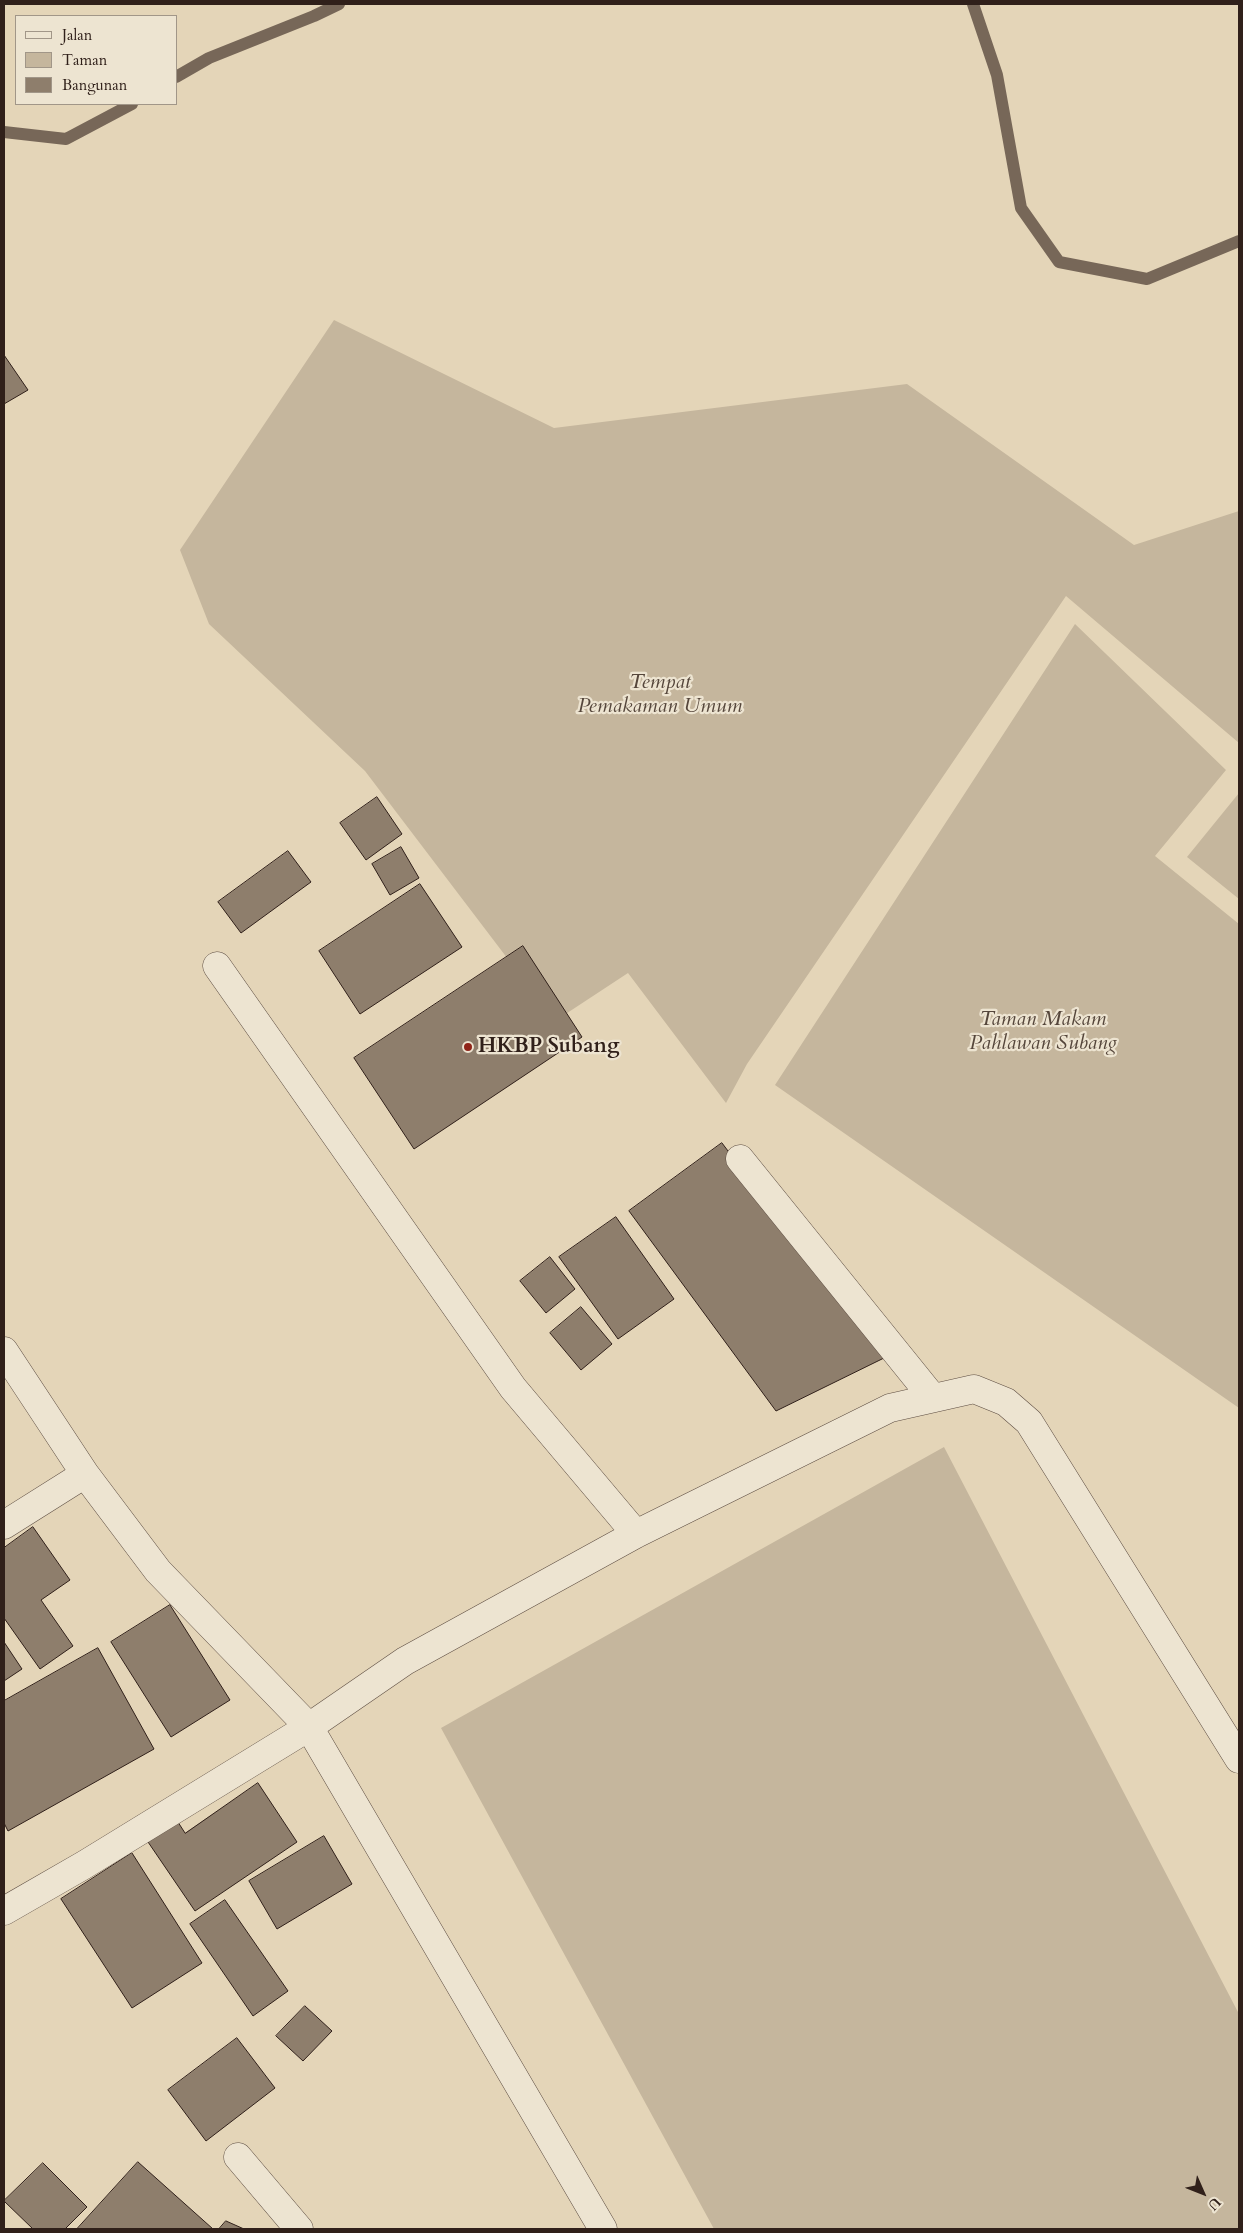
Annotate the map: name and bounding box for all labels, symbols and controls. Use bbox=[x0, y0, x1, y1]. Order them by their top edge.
legend bbox=[15, 15, 178, 105]
text: Jalan bbox=[62, 25, 92, 45]
text: Taman bbox=[62, 50, 107, 70]
text: Bangunan bbox=[62, 75, 127, 95]
park label: Tempat Pemakaman Umum bbox=[577, 670, 743, 720]
park label: Taman Makam Pahlawan Subang bbox=[969, 1007, 1117, 1057]
place label: HKBP Subang bbox=[478, 1034, 620, 1060]
marker: HKBP Subang bbox=[462, 1041, 474, 1053]
north arrow bbox=[1178, 2168, 1228, 2218]
text: U bbox=[1203, 2193, 1225, 2214]

